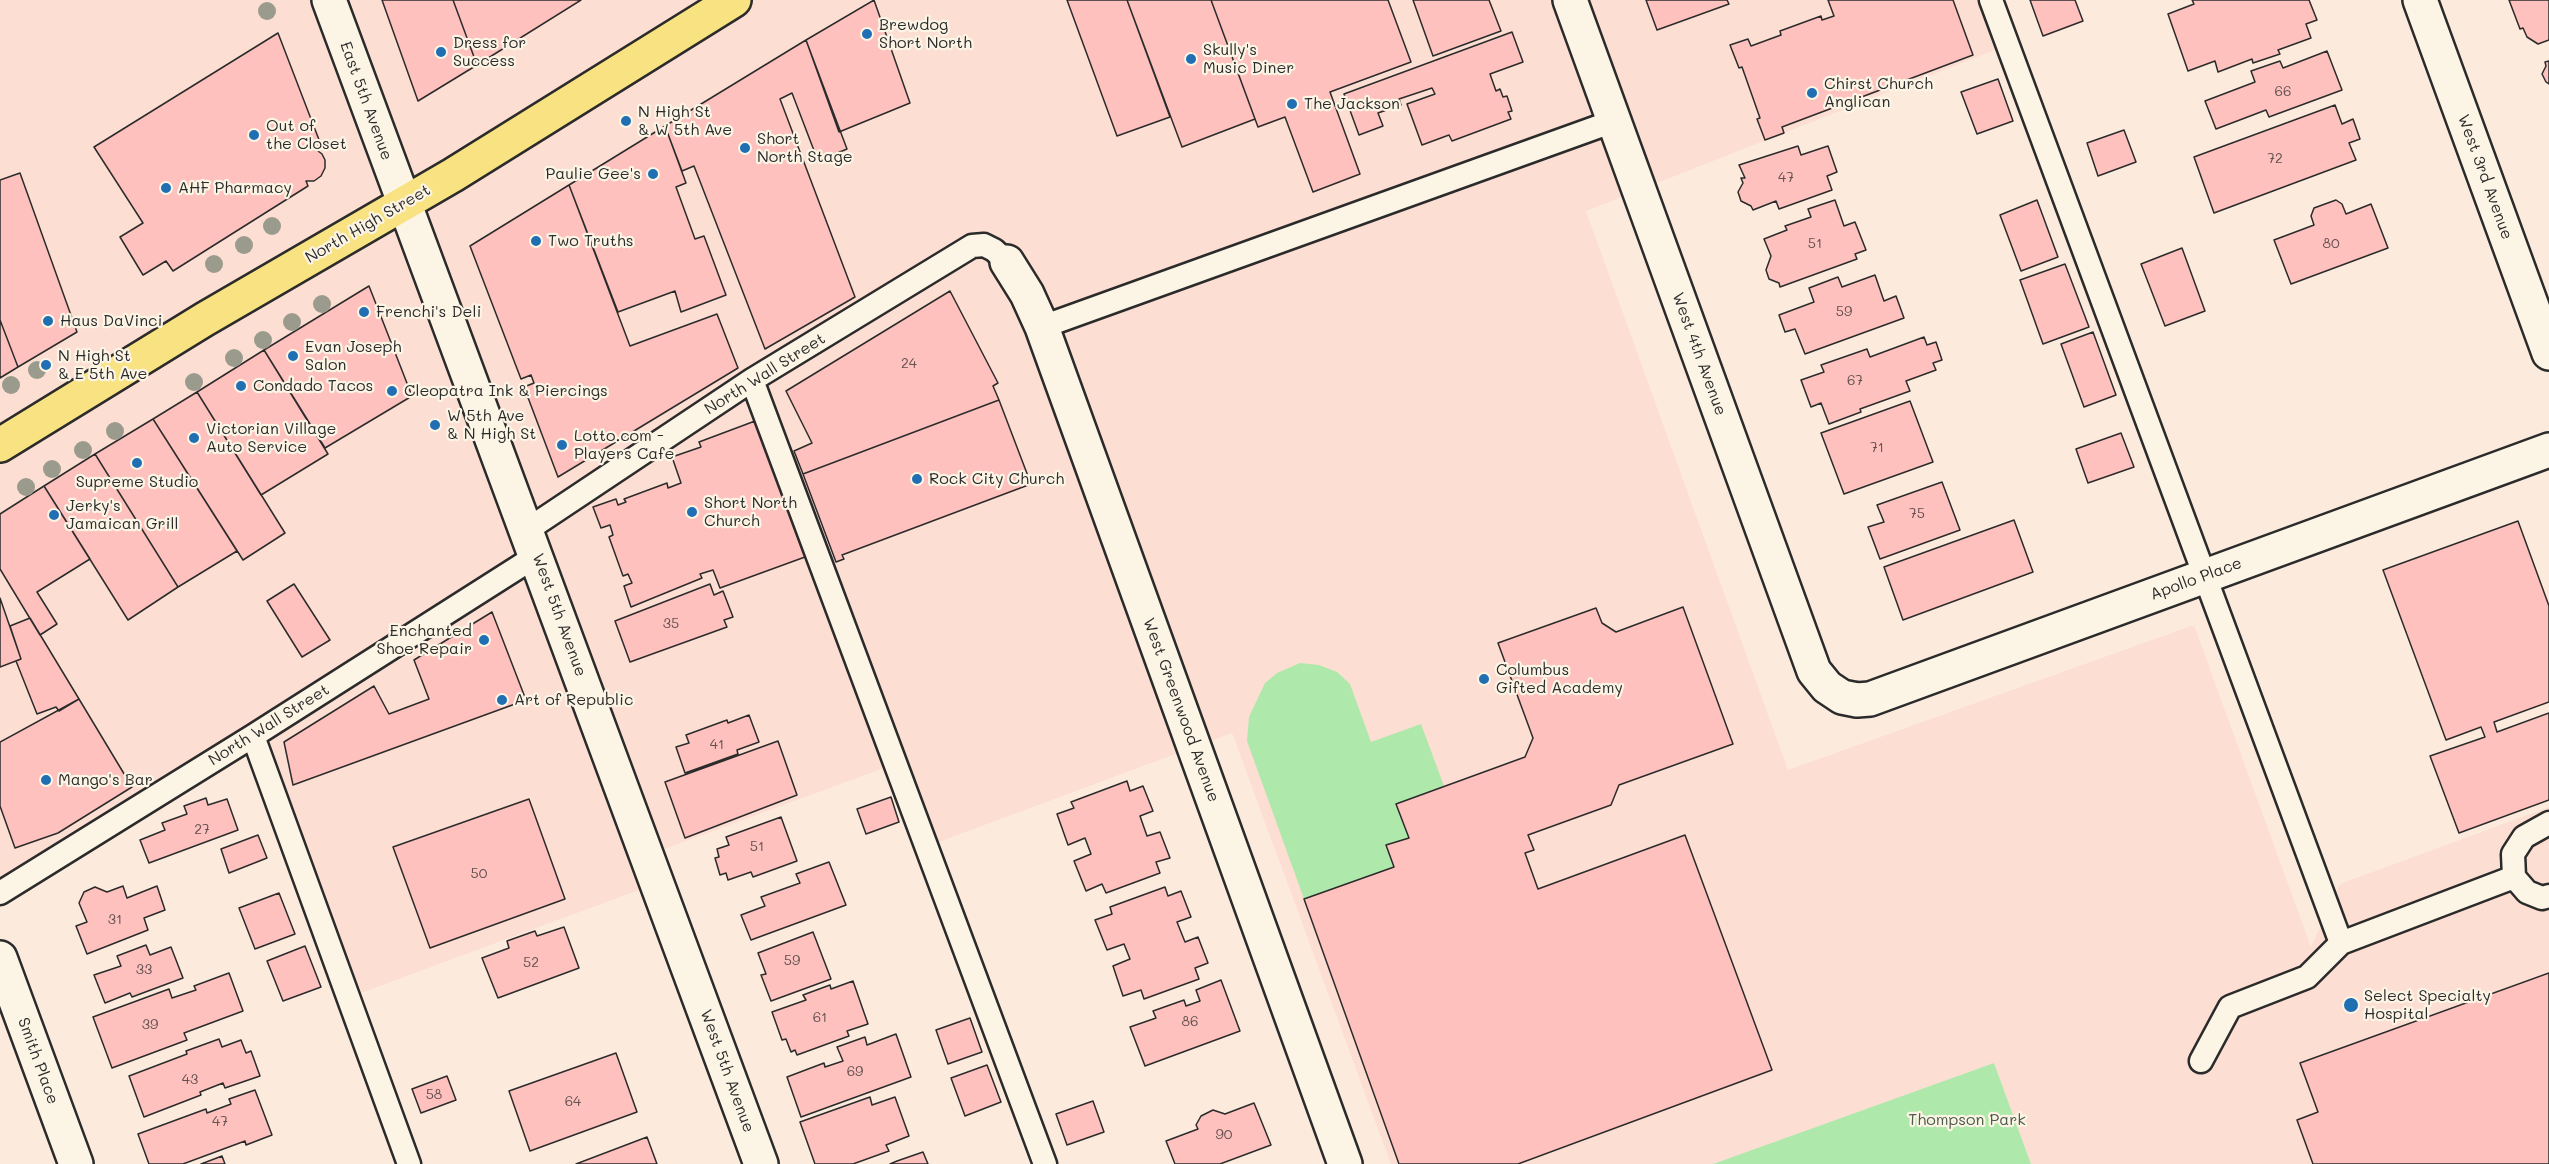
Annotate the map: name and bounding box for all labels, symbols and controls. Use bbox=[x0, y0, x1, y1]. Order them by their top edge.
place label: Brewdog Short North bbox=[879, 15, 972, 53]
marker: Brewdog Short North bbox=[860, 27, 874, 41]
place label: Dress for Success bbox=[453, 33, 526, 71]
street label: East 5th Avenue bbox=[336, 39, 396, 163]
place label: Skully's Music Diner bbox=[1203, 40, 1294, 78]
marker: Dress for Success bbox=[434, 45, 448, 59]
marker: Skully's Music Diner bbox=[1184, 52, 1198, 66]
place label: Chirst Church Anglican bbox=[1824, 74, 1933, 112]
house number: 66 bbox=[2275, 84, 2291, 100]
marker: Chirst Church Anglican bbox=[1805, 86, 1819, 100]
place label: The Jackson bbox=[1304, 94, 1400, 114]
marker: The Jackson bbox=[1285, 97, 1299, 111]
place label: N High St & W 5th Ave bbox=[638, 102, 732, 140]
street label: West 3rd Avenue bbox=[2453, 112, 2517, 242]
marker: N High St & W 5th Ave bbox=[619, 114, 633, 128]
place label: Out of the Closet bbox=[266, 116, 347, 154]
marker: Out of the Closet bbox=[247, 128, 261, 142]
place label: Short North Stage bbox=[757, 129, 853, 167]
marker: Short North Stage bbox=[738, 141, 752, 155]
house number: 72 bbox=[2267, 151, 2283, 167]
place label: Paulie Gee's bbox=[546, 164, 641, 184]
marker: Paulie Gee's bbox=[646, 167, 660, 181]
house number: 47 bbox=[1778, 170, 1794, 186]
place label: AHF Pharmacy bbox=[178, 178, 292, 198]
street label: North High Street bbox=[302, 180, 434, 268]
marker: AHF Pharmacy bbox=[159, 181, 173, 195]
place label: Two Truths bbox=[548, 231, 633, 251]
marker: Two Truths bbox=[529, 234, 543, 248]
house number: 51 bbox=[1808, 236, 1822, 252]
house number: 80 bbox=[2322, 236, 2340, 252]
street label: West 4th Avenue bbox=[1668, 290, 1730, 418]
place label: Frenchi's Deli bbox=[376, 302, 481, 322]
house number: 59 bbox=[1836, 304, 1852, 320]
marker: Frenchi's Deli bbox=[357, 305, 371, 319]
place label: Haus DaVinci bbox=[60, 311, 162, 331]
marker: Haus DaVinci bbox=[41, 314, 55, 328]
street label: North Wall Street bbox=[701, 329, 829, 419]
place label: Evan Joseph Salon bbox=[305, 337, 401, 375]
place label: N High St & E 5th Ave bbox=[58, 346, 147, 384]
marker: Evan Joseph Salon bbox=[286, 349, 300, 363]
house number: 24 bbox=[901, 356, 917, 372]
marker: N High St & E 5th Ave bbox=[39, 358, 53, 372]
house number: 67 bbox=[1847, 373, 1863, 389]
place label: Condado Tacos bbox=[253, 376, 373, 396]
marker: Condado Tacos bbox=[234, 379, 248, 393]
place label: Cleopatra Ink & Piercings bbox=[404, 381, 608, 401]
marker: Cleopatra Ink & Piercings bbox=[385, 384, 399, 398]
place label: W 5th Ave & N High St bbox=[447, 406, 536, 444]
marker: W 5th Ave & N High St bbox=[428, 418, 442, 432]
place label: Victorian Village Auto Service bbox=[206, 419, 336, 457]
place label: Lotto.com - Players Cafe bbox=[574, 426, 674, 464]
marker: Victorian Village Auto Service bbox=[187, 431, 201, 445]
marker: Lotto.com - Players Cafe bbox=[555, 438, 569, 452]
house number: 71 bbox=[1870, 440, 1884, 456]
marker: Supreme Studio bbox=[130, 456, 144, 470]
place label: Rock City Church bbox=[929, 469, 1064, 489]
place label: Supreme Studio bbox=[76, 472, 198, 492]
marker: Rock City Church bbox=[910, 472, 924, 486]
place label: Short North Church bbox=[704, 493, 797, 531]
place label: Jerky's Jamaican Grill bbox=[66, 496, 179, 534]
marker: Short North Church bbox=[685, 505, 699, 519]
house number: 75 bbox=[1909, 506, 1925, 522]
marker: Jerky's Jamaican Grill bbox=[47, 508, 61, 522]
street label: West 5th Avenue bbox=[528, 551, 590, 679]
street label: Apollo Place bbox=[2148, 554, 2244, 604]
street label: West Greenwood Avenue bbox=[1139, 615, 1223, 805]
house number: 35 bbox=[663, 616, 679, 632]
place label: Enchanted Shoe Repair bbox=[377, 621, 472, 659]
marker: Enchanted Shoe Repair bbox=[477, 633, 491, 647]
place label: Columbus Gifted Academy bbox=[1496, 660, 1623, 698]
marker: Columbus Gifted Academy bbox=[1477, 672, 1491, 686]
street label: North Wall Street bbox=[205, 680, 333, 770]
place label: Art of Republic bbox=[514, 690, 633, 710]
marker: Art of Republic bbox=[495, 693, 509, 707]
house number: 41 bbox=[710, 737, 724, 753]
place label: Mango's Bar bbox=[58, 770, 153, 790]
marker: Mango's Bar bbox=[39, 773, 53, 787]
house number: 27 bbox=[194, 822, 210, 838]
house number: 51 bbox=[750, 839, 764, 855]
house number: 50 bbox=[471, 866, 487, 882]
house number: 31 bbox=[108, 912, 122, 928]
house number: 59 bbox=[784, 953, 800, 969]
house number: 52 bbox=[523, 955, 539, 971]
house number: 33 bbox=[136, 962, 152, 978]
place label: Select Specialty Hospital bbox=[2364, 986, 2491, 1024]
marker: Select Specialty Hospital bbox=[2342, 996, 2360, 1014]
street label: West 5th Avenue bbox=[696, 1007, 758, 1135]
house number: 61 bbox=[813, 1010, 827, 1026]
house number: 86 bbox=[1182, 1014, 1198, 1030]
street label: Smith Place bbox=[13, 1015, 63, 1107]
house number: 39 bbox=[142, 1017, 158, 1033]
house number: 69 bbox=[847, 1064, 863, 1080]
house number: 43 bbox=[182, 1072, 198, 1088]
house number: 58 bbox=[426, 1087, 442, 1103]
house number: 64 bbox=[565, 1094, 581, 1110]
park label: Thompson Park bbox=[1908, 1110, 2026, 1130]
house number: 47 bbox=[212, 1114, 228, 1130]
house number: 90 bbox=[1216, 1127, 1232, 1143]

